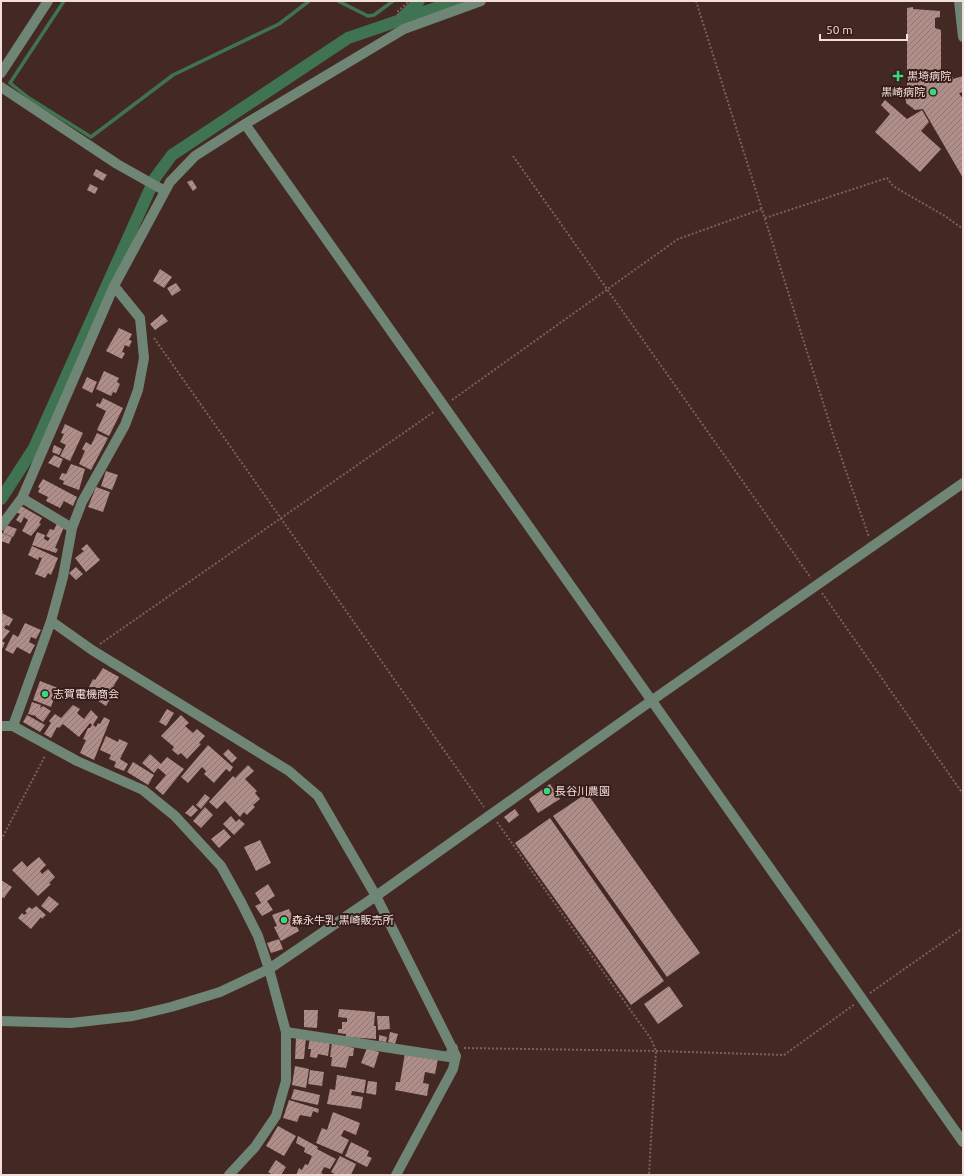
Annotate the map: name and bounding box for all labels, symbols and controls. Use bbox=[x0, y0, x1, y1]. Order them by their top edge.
scale bar bbox=[820, 16, 907, 42]
text: 50 m bbox=[826, 23, 853, 36]
marker: 黒埼病院 bbox=[892, 70, 904, 82]
place label: 黒埼病院 bbox=[907, 70, 951, 82]
place label: 黒崎病院 bbox=[881, 86, 925, 98]
marker: 黒崎病院 bbox=[928, 87, 938, 97]
place label: 志賀電機商会 bbox=[53, 688, 119, 700]
marker: 志賀電機商会 bbox=[40, 689, 50, 699]
place label: 長谷川農園 bbox=[555, 785, 610, 797]
marker: 長谷川農園 bbox=[542, 786, 552, 796]
place label: 森永牛乳 黒崎販売所 bbox=[292, 914, 395, 926]
marker: 森永牛乳 黒崎販売所 bbox=[279, 915, 289, 925]

